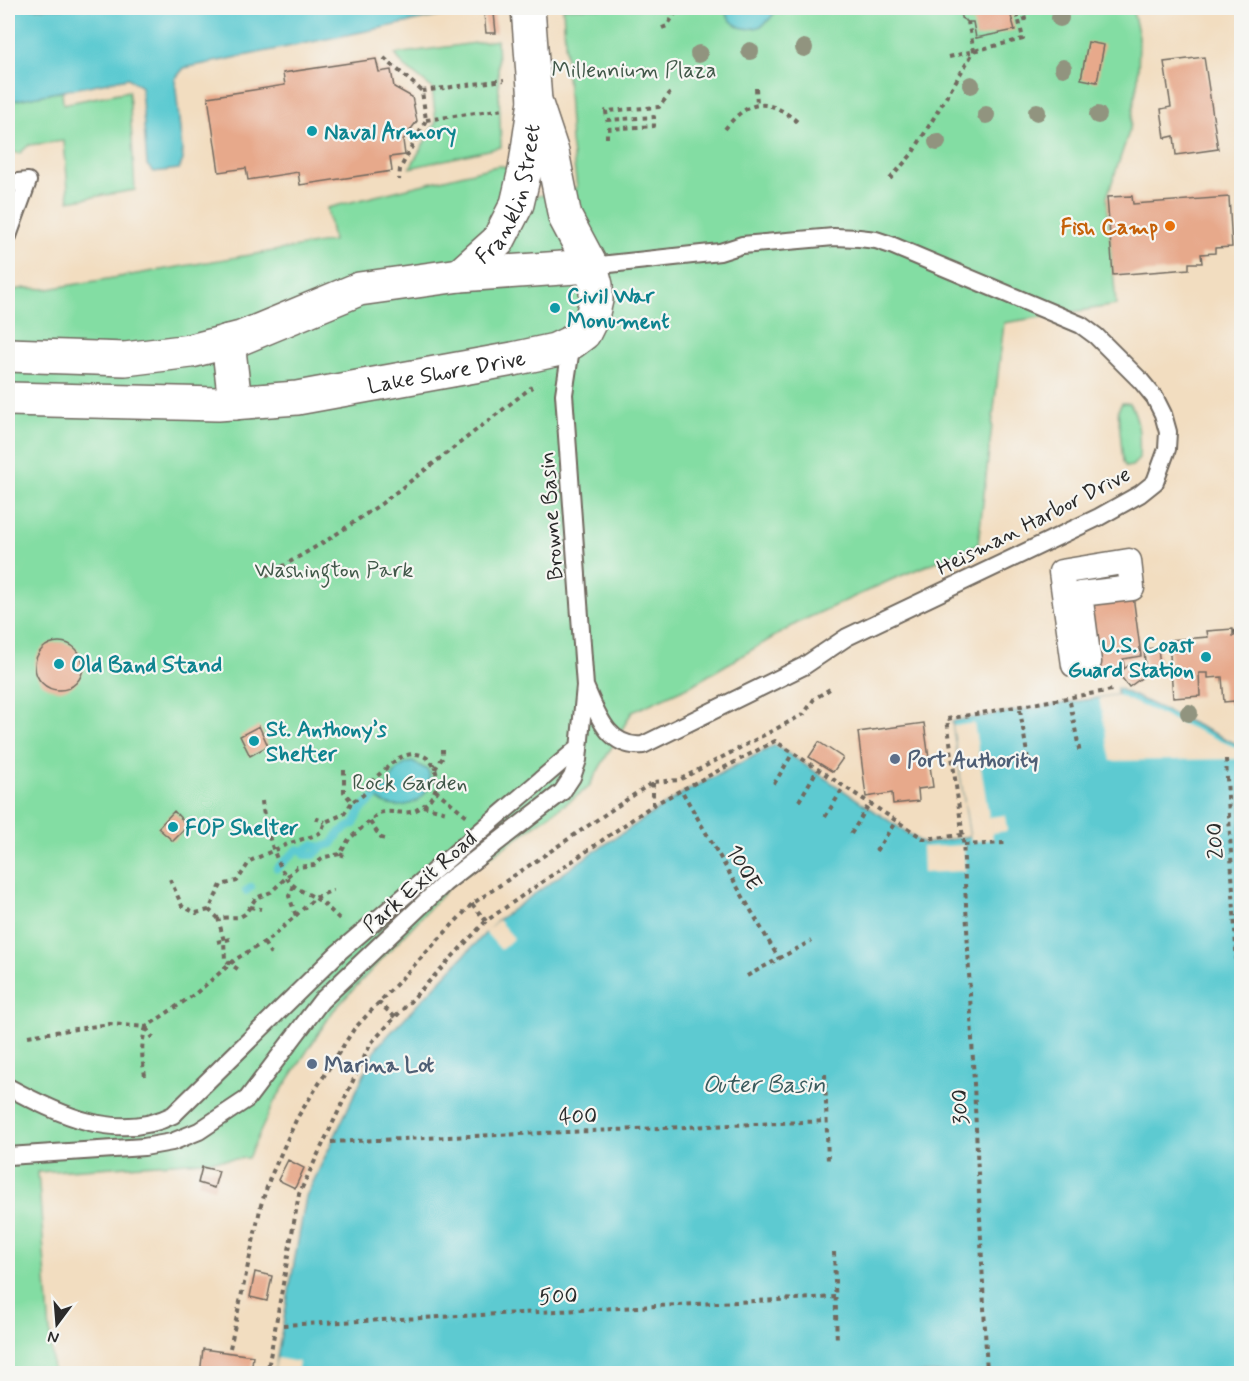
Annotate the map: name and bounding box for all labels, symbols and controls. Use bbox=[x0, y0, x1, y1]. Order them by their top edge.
park label: Millennium Plaza bbox=[552, 57, 716, 85]
place label: Naval Armory bbox=[324, 119, 456, 148]
street label: Franklin Street bbox=[470, 122, 548, 271]
marker: Naval Armory bbox=[305, 124, 319, 138]
place label: Fish Camp bbox=[1061, 214, 1158, 242]
marker: Fish Camp bbox=[1163, 219, 1177, 233]
place label: Civil War Monument bbox=[567, 283, 669, 336]
marker: Civil War Monument bbox=[548, 301, 562, 315]
street label: Lake Shore Drive bbox=[365, 345, 528, 401]
street label: Browne Basin bbox=[534, 451, 570, 581]
street label: Heisman Harbor Drive bbox=[932, 461, 1136, 583]
park label: Washington Park bbox=[255, 557, 413, 588]
place label: U.S. Coast Guard Station bbox=[1068, 632, 1195, 685]
marker: U.S. Coast Guard Station bbox=[1199, 650, 1213, 664]
place label: Old Band Stand bbox=[71, 652, 222, 680]
marker: Old Band Stand bbox=[52, 657, 66, 671]
place label: St. Anthony’s Shelter bbox=[266, 716, 387, 769]
marker: St. Anthony’s Shelter bbox=[247, 734, 261, 748]
place label: Port Authority bbox=[907, 747, 1038, 775]
marker: Port Authority bbox=[888, 752, 902, 766]
park label: Rock Garden bbox=[352, 770, 468, 798]
place label: FOP Shelter bbox=[185, 815, 299, 843]
marker: FOP Shelter bbox=[166, 820, 180, 834]
street label: 200 bbox=[1201, 822, 1231, 860]
street label: Park Exit Road bbox=[357, 825, 483, 940]
street label: 100E bbox=[719, 840, 768, 896]
place label: Marina Lot bbox=[324, 1052, 434, 1080]
marker: Marina Lot bbox=[305, 1057, 319, 1071]
water label: Outer Basin bbox=[703, 1070, 825, 1101]
street label: 300 bbox=[946, 1088, 976, 1125]
street label: 400 bbox=[558, 1102, 598, 1132]
street label: 500 bbox=[538, 1282, 578, 1312]
north arrow bbox=[27, 1294, 87, 1354]
text: N bbox=[45, 1325, 61, 1349]

